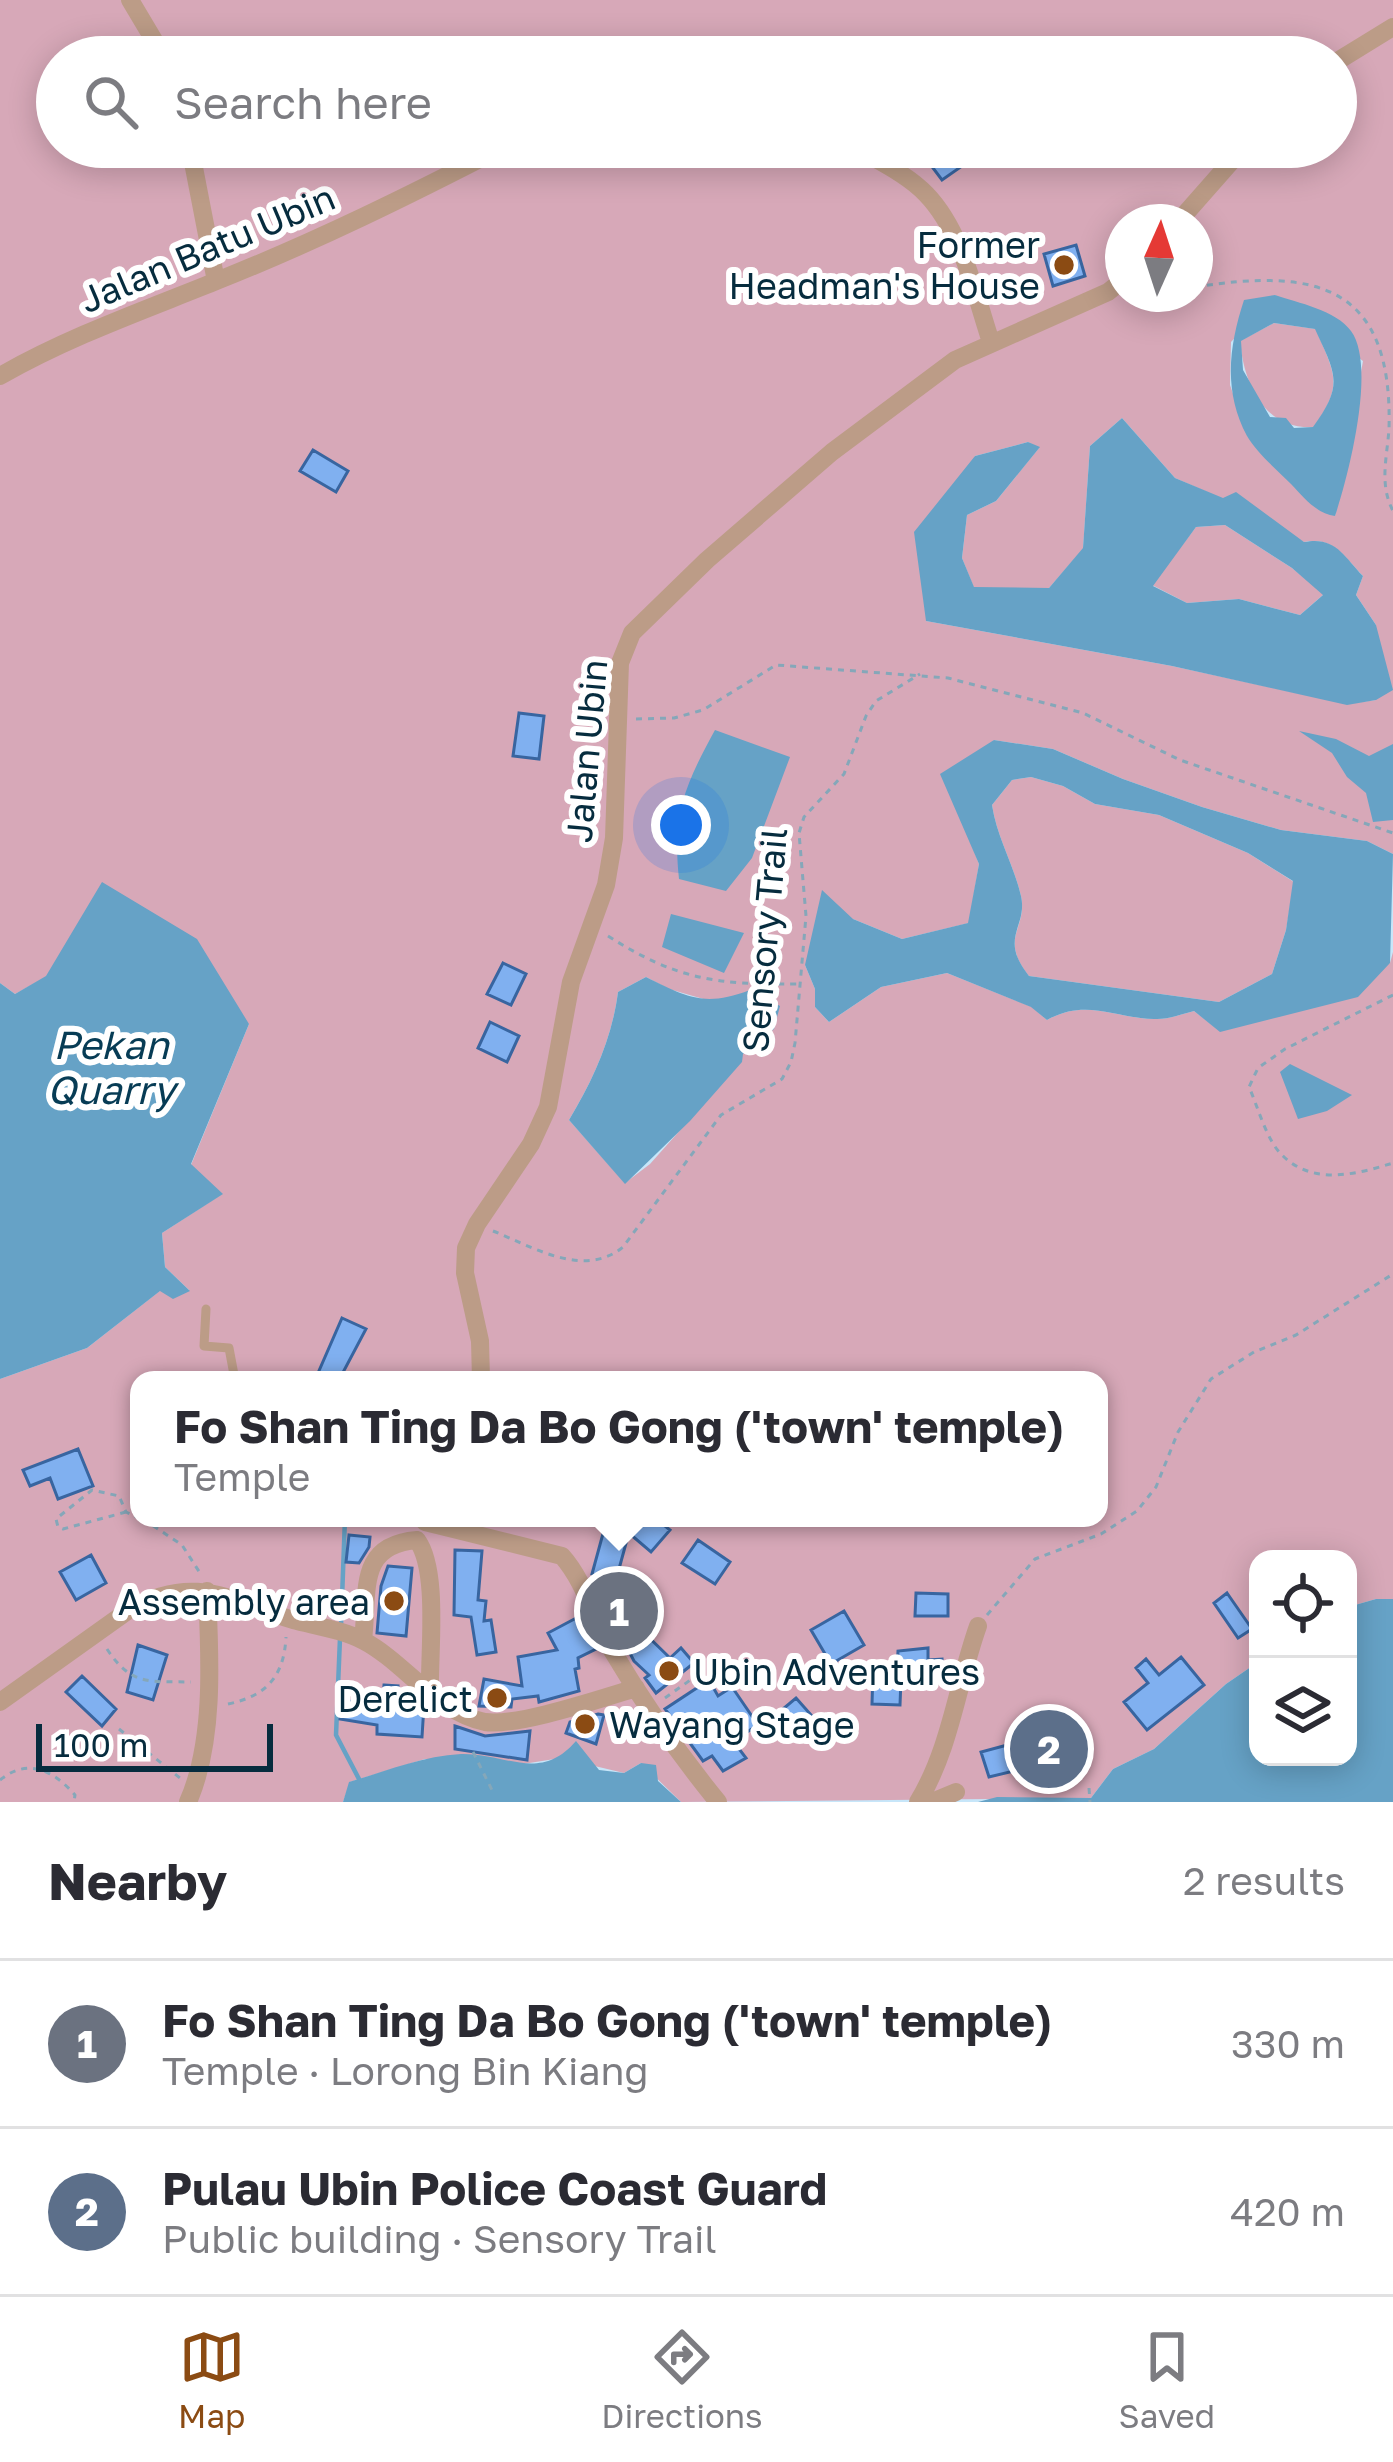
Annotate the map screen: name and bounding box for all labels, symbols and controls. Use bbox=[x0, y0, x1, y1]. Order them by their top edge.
search box bbox=[36, 36, 1357, 168]
icon: search bbox=[78, 69, 144, 135]
text: Search here bbox=[174, 75, 432, 129]
street label: Jalan Batu Ubin bbox=[73, 175, 341, 321]
north arrow bbox=[1105, 204, 1213, 312]
place label: Former Headman's House bbox=[729, 223, 1040, 307]
marker: Former Headman's House bbox=[1051, 252, 1077, 278]
street label: Jalan Ubin bbox=[557, 658, 615, 844]
your location bbox=[651, 795, 711, 855]
street label: Sensory Trail bbox=[733, 826, 795, 1054]
water label: Pekan Quarry bbox=[47, 1021, 180, 1113]
popup bbox=[130, 1371, 1108, 1527]
text: Fo Shan Ting Da Bo Gong ('town' temple) bbox=[174, 1399, 1064, 1453]
text: Temple bbox=[174, 1453, 310, 1500]
map controls bbox=[1249, 1550, 1357, 1766]
button: locate bbox=[1249, 1550, 1357, 1658]
pin: 1 bbox=[580, 1566, 658, 1656]
place label: Assembly area bbox=[118, 1580, 370, 1623]
marker: Assembly area bbox=[381, 1588, 407, 1614]
place label: Ubin Adventures bbox=[693, 1650, 980, 1693]
marker: Ubin Adventures bbox=[656, 1658, 682, 1684]
button: layers bbox=[1249, 1658, 1357, 1766]
place label: Derelict bbox=[337, 1677, 473, 1720]
marker: Derelict bbox=[484, 1685, 510, 1711]
place label: Wayang Stage bbox=[609, 1703, 855, 1746]
pin: 2 bbox=[1010, 1704, 1088, 1794]
marker: Wayang Stage bbox=[572, 1711, 598, 1737]
scale bar bbox=[36, 1718, 273, 1771]
text: 100 m bbox=[54, 1725, 148, 1764]
text: Nearby bbox=[48, 1850, 227, 1911]
text: 2 results bbox=[1183, 1857, 1345, 1904]
text: Fo Shan Ting Da Bo Gong ('town' temple) bbox=[162, 1993, 1052, 2047]
text: 1 bbox=[77, 2020, 97, 2067]
text: 330 m bbox=[1231, 2020, 1345, 2067]
text: Temple · Lorong Bin Kiang bbox=[162, 2047, 649, 2094]
text: Pulau Ubin Police Coast Guard bbox=[162, 2161, 827, 2215]
text: 2 bbox=[75, 2188, 99, 2235]
text: 420 m bbox=[1230, 2188, 1345, 2235]
text: Public building · Sensory Trail bbox=[162, 2215, 717, 2262]
tab: Map bbox=[178, 2324, 245, 2435]
tab: Directions bbox=[601, 2324, 763, 2435]
tab: Saved bbox=[1119, 2324, 1215, 2435]

